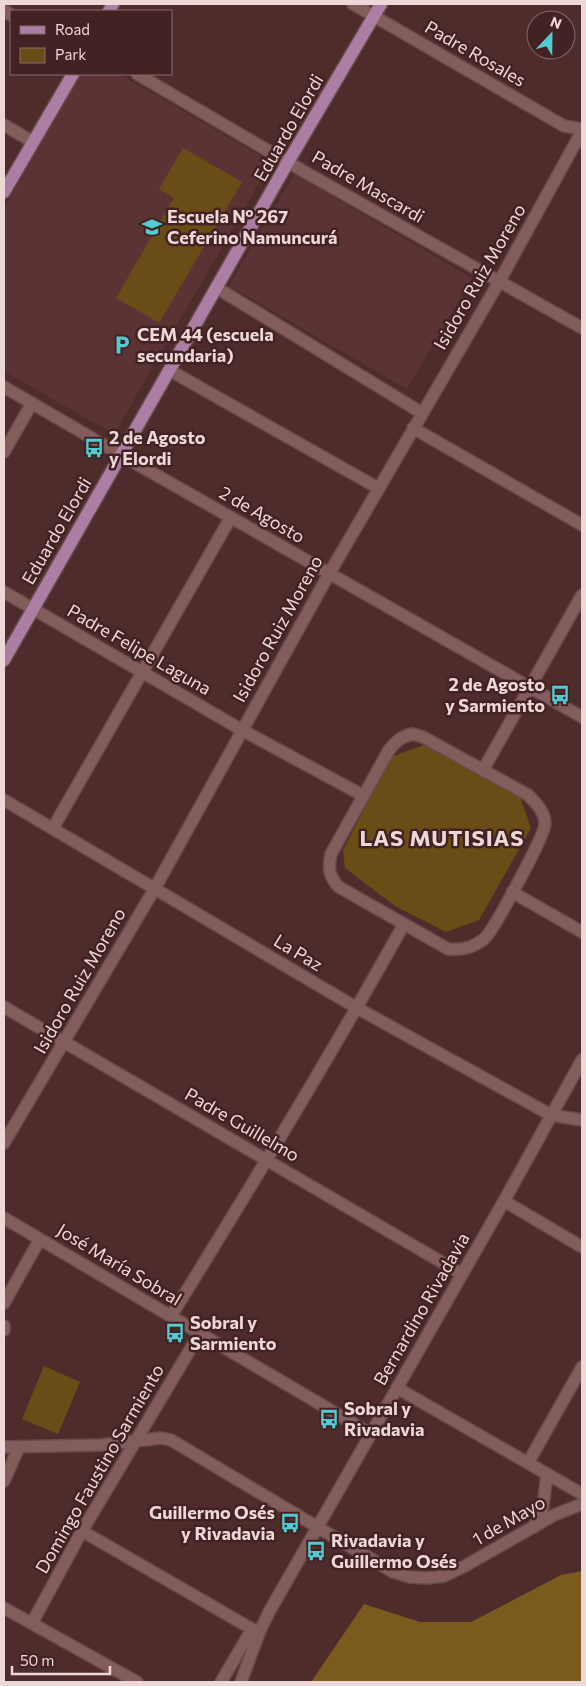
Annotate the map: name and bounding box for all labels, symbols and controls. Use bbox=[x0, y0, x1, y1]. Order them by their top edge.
legend bbox=[10, 10, 172, 75]
north arrow bbox=[526, 10, 576, 60]
text: N bbox=[548, 13, 564, 32]
street label: Padre Rosales bbox=[421, 15, 530, 91]
text: Road bbox=[55, 20, 90, 38]
text: Park bbox=[55, 45, 86, 63]
street label: Eduardo Elordi bbox=[249, 70, 328, 185]
street label: Padre Mascardi bbox=[309, 145, 428, 227]
street label: Isidoro Ruiz Moreno bbox=[428, 200, 530, 353]
place label: Escuela Nº 267 Ceferino Namuncurá bbox=[167, 205, 337, 248]
school or university icon: Escuela Nº 267 Ceferino Namuncurá bbox=[141, 216, 163, 238]
place label: CEM 44 (escuela secundaria) bbox=[137, 323, 274, 366]
parking icon: CEM 44 (escuela secundaria) bbox=[111, 334, 133, 356]
place label: 2 de Agosto y Elordi bbox=[109, 426, 206, 469]
bus stop icon: 2 de Agosto y Elordi bbox=[83, 437, 105, 459]
street label: Eduardo Elordi bbox=[17, 473, 96, 588]
street label: 2 de Agosto bbox=[216, 481, 309, 547]
street label: Isidoro Ruiz Moreno bbox=[228, 551, 327, 706]
street label: Padre Felipe Laguna bbox=[64, 599, 215, 699]
place label: 2 de Agosto y Sarmiento bbox=[445, 673, 545, 716]
bus stop icon: 2 de Agosto y Sarmiento bbox=[549, 684, 571, 706]
district label: LAS MUTISIAS bbox=[359, 824, 525, 851]
street label: Isidoro Ruiz Moreno bbox=[28, 904, 130, 1057]
street label: La Paz bbox=[270, 929, 327, 975]
street label: Padre Guillelmo bbox=[181, 1082, 304, 1166]
street label: José María Sobral bbox=[53, 1218, 186, 1310]
street label: Bernardino Rivadavia bbox=[368, 1228, 474, 1389]
place label: Sobral y Sarmiento bbox=[190, 1311, 277, 1354]
bus stop icon: Sobral y Sarmiento bbox=[164, 1322, 186, 1344]
street label: Domingo Faustino Sarmiento bbox=[30, 1360, 168, 1577]
place label: Sobral y Rivadavia bbox=[344, 1397, 425, 1440]
bus stop icon: Sobral y Rivadavia bbox=[318, 1408, 340, 1430]
street label: 1 de Mayo bbox=[468, 1490, 549, 1550]
place label: Guillermo Osés y Rivadavia bbox=[149, 1501, 275, 1544]
bus stop icon: Guillermo Osés y Rivadavia bbox=[279, 1512, 301, 1534]
place label: Rivadavia y Guillermo Osés bbox=[331, 1529, 457, 1572]
bus stop icon: Rivadavia y Guillermo Osés bbox=[305, 1540, 327, 1562]
scale bar bbox=[12, 1644, 110, 1676]
text: 50 m bbox=[20, 1651, 54, 1669]

